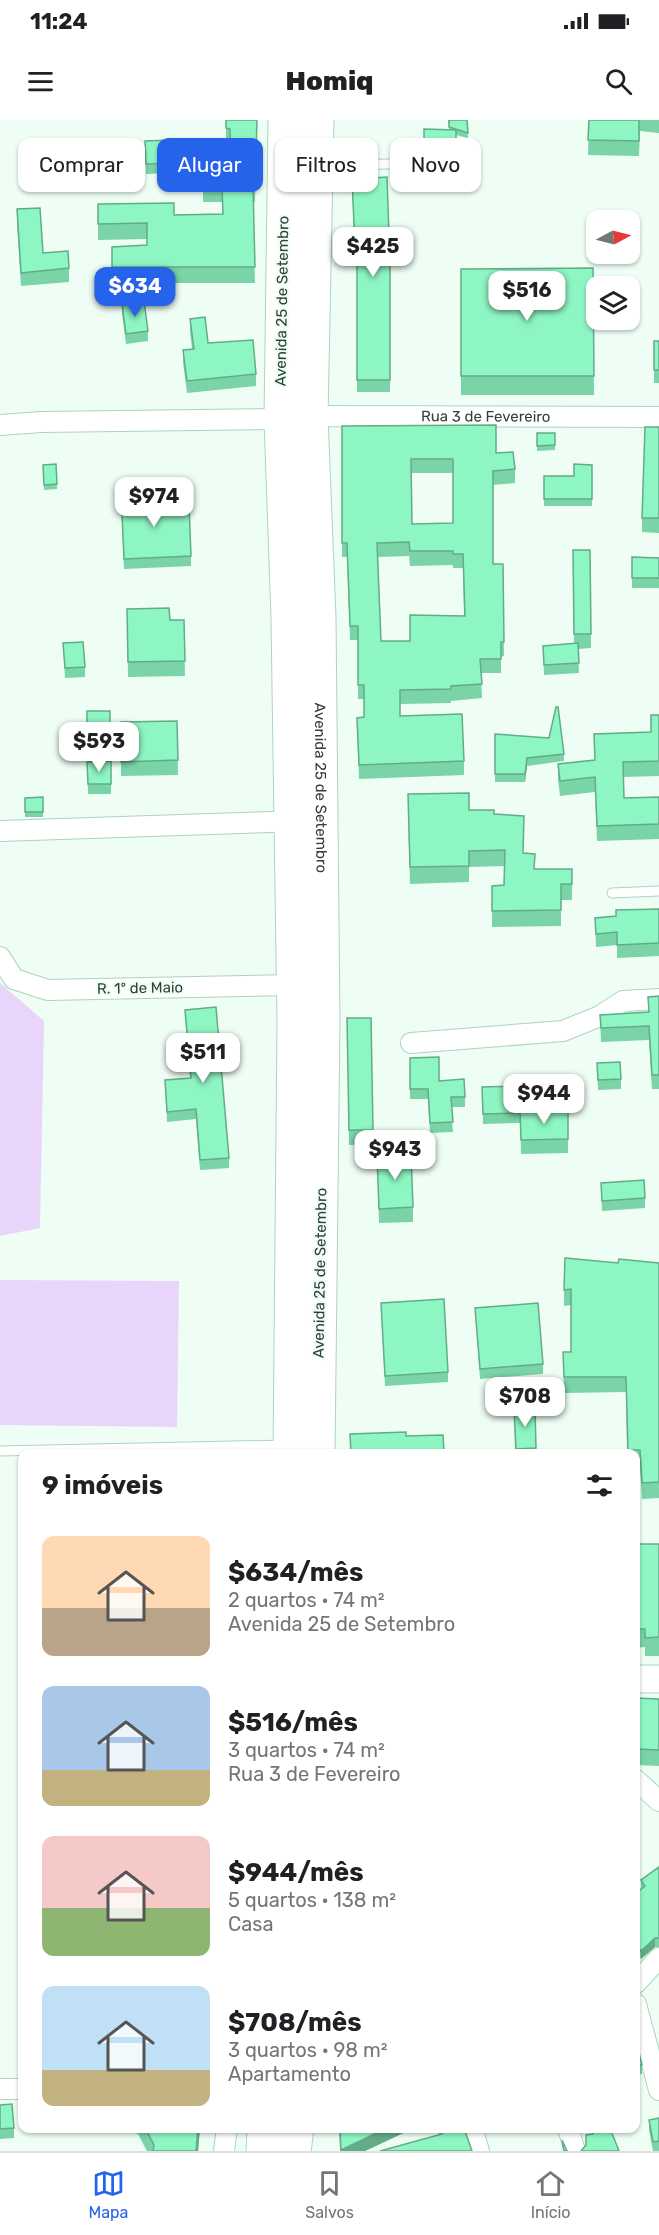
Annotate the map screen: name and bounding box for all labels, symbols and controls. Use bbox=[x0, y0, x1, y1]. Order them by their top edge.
text: 11:24 bbox=[30, 8, 88, 35]
icon: menu bbox=[24, 65, 57, 98]
text: Homiq bbox=[285, 65, 374, 97]
icon: search bbox=[602, 65, 635, 98]
chip: Comprar bbox=[18, 138, 145, 192]
chip: Alugar bbox=[157, 138, 263, 192]
chip: Filtros bbox=[275, 138, 378, 192]
chip: Novo bbox=[390, 138, 481, 192]
north arrow bbox=[586, 210, 640, 264]
map controls bbox=[586, 210, 640, 330]
street label: Avenida 25 de Setembro bbox=[272, 216, 292, 386]
pin: $425 bbox=[337, 227, 409, 278]
text: $425 bbox=[347, 234, 399, 258]
pin: $634 bbox=[99, 267, 171, 318]
pin: $516 bbox=[491, 271, 563, 322]
text: $634 bbox=[108, 274, 162, 298]
button: layers bbox=[586, 276, 640, 330]
text: $516 bbox=[502, 278, 552, 302]
street label: Rua 3 de Fevereiro bbox=[421, 407, 551, 426]
pin: $974 bbox=[118, 477, 190, 528]
text: $974 bbox=[129, 484, 179, 508]
street label: Avenida 25 de Setembro bbox=[311, 702, 331, 873]
pin: $593 bbox=[63, 722, 135, 773]
text: $593 bbox=[73, 729, 125, 753]
street label: R. 1º de Maio bbox=[97, 978, 183, 998]
pin: $511 bbox=[167, 1033, 239, 1084]
text: $511 bbox=[180, 1040, 226, 1064]
pin: $944 bbox=[508, 1074, 580, 1125]
text: $944 bbox=[517, 1081, 571, 1105]
pin: $943 bbox=[359, 1130, 431, 1181]
text: $943 bbox=[369, 1137, 421, 1161]
street label: Avenida 25 de Setembro bbox=[310, 1188, 330, 1358]
pin: $708 bbox=[489, 1377, 561, 1428]
text: $708 bbox=[499, 1384, 551, 1408]
icon: filters bbox=[583, 1469, 616, 1502]
text: 9 imóveis bbox=[42, 1470, 163, 1501]
text: $634/mês bbox=[228, 1557, 363, 1588]
icon: home bbox=[90, 1560, 162, 1632]
text: 2 quartos · 74 m² bbox=[228, 1588, 385, 1612]
text: Avenida 25 de Setembro bbox=[228, 1612, 455, 1636]
text: $516/mês bbox=[228, 1707, 358, 1738]
icon: home bbox=[90, 1710, 162, 1782]
text: 3 quartos · 74 m² bbox=[228, 1738, 385, 1762]
text: Rua 3 de Fevereiro bbox=[228, 1762, 401, 1786]
text: $944/mês bbox=[228, 1857, 364, 1888]
icon: home bbox=[90, 1860, 162, 1932]
text: 5 quartos · 138 m² bbox=[228, 1888, 396, 1912]
text: Casa bbox=[228, 1912, 274, 1936]
text: $708/mês bbox=[228, 2007, 362, 2038]
icon: home bbox=[90, 2010, 162, 2082]
text: 3 quartos · 98 m² bbox=[228, 2038, 388, 2062]
text: Apartamento bbox=[228, 2062, 351, 2086]
tab: Mapa bbox=[88, 2167, 128, 2222]
tab: Salvos bbox=[305, 2167, 354, 2222]
tab: Início bbox=[531, 2167, 571, 2222]

